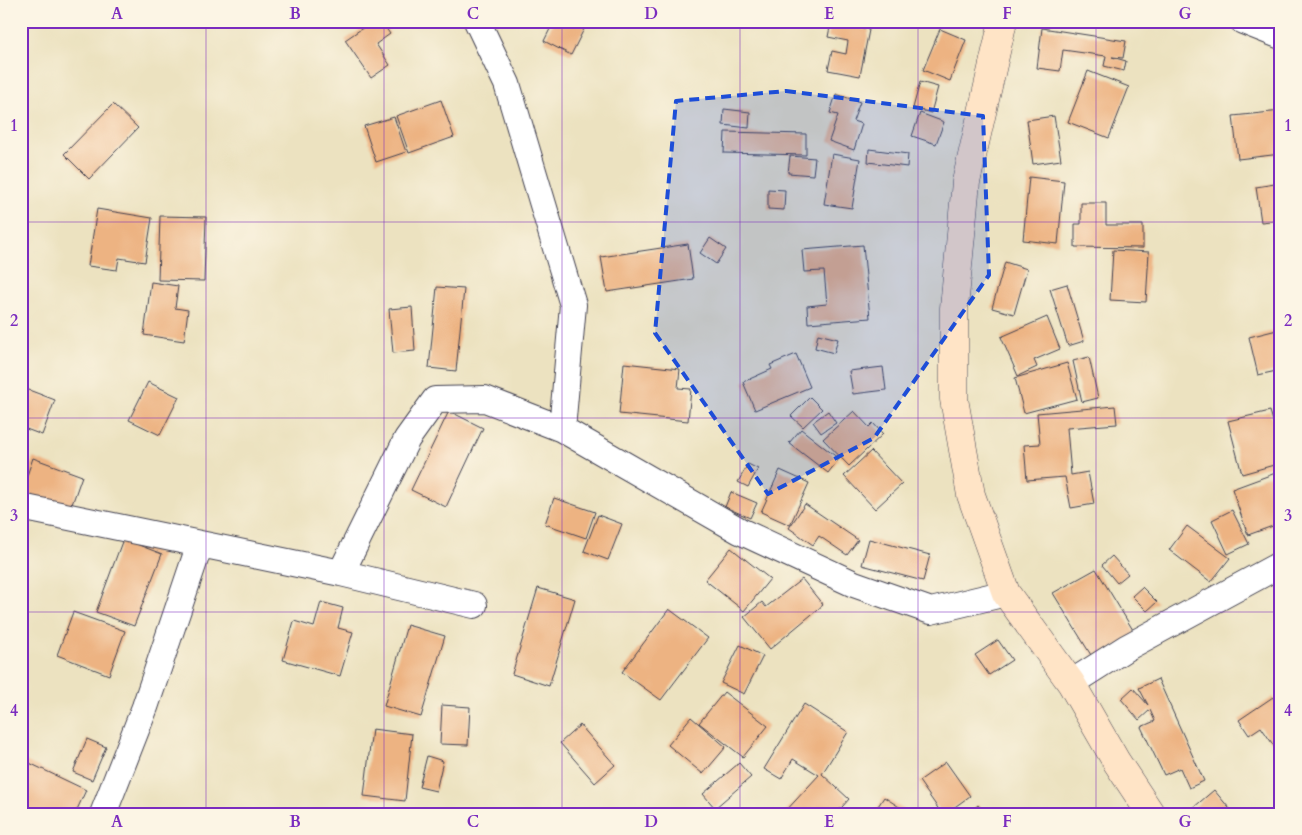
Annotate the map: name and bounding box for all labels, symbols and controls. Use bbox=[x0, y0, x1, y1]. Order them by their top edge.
text: A bbox=[111, 3, 123, 25]
text: B bbox=[289, 3, 301, 25]
text: C bbox=[467, 3, 479, 25]
text: D bbox=[644, 3, 658, 25]
text: E bbox=[824, 3, 834, 25]
text: F bbox=[1002, 3, 1012, 25]
text: G bbox=[1178, 3, 1192, 25]
text: 1 bbox=[10, 115, 18, 137]
text: 1 bbox=[1284, 115, 1292, 137]
text: 2 bbox=[10, 310, 18, 332]
text: 2 bbox=[1284, 310, 1292, 332]
text: 3 bbox=[10, 505, 18, 527]
text: 3 bbox=[1284, 505, 1292, 527]
text: 4 bbox=[10, 700, 18, 722]
text: 4 bbox=[1284, 700, 1292, 722]
text: A bbox=[111, 811, 123, 833]
text: B bbox=[289, 811, 301, 833]
text: C bbox=[467, 811, 479, 833]
text: D bbox=[644, 811, 658, 833]
text: E bbox=[824, 811, 834, 833]
text: F bbox=[1002, 811, 1012, 833]
text: G bbox=[1178, 811, 1192, 833]

